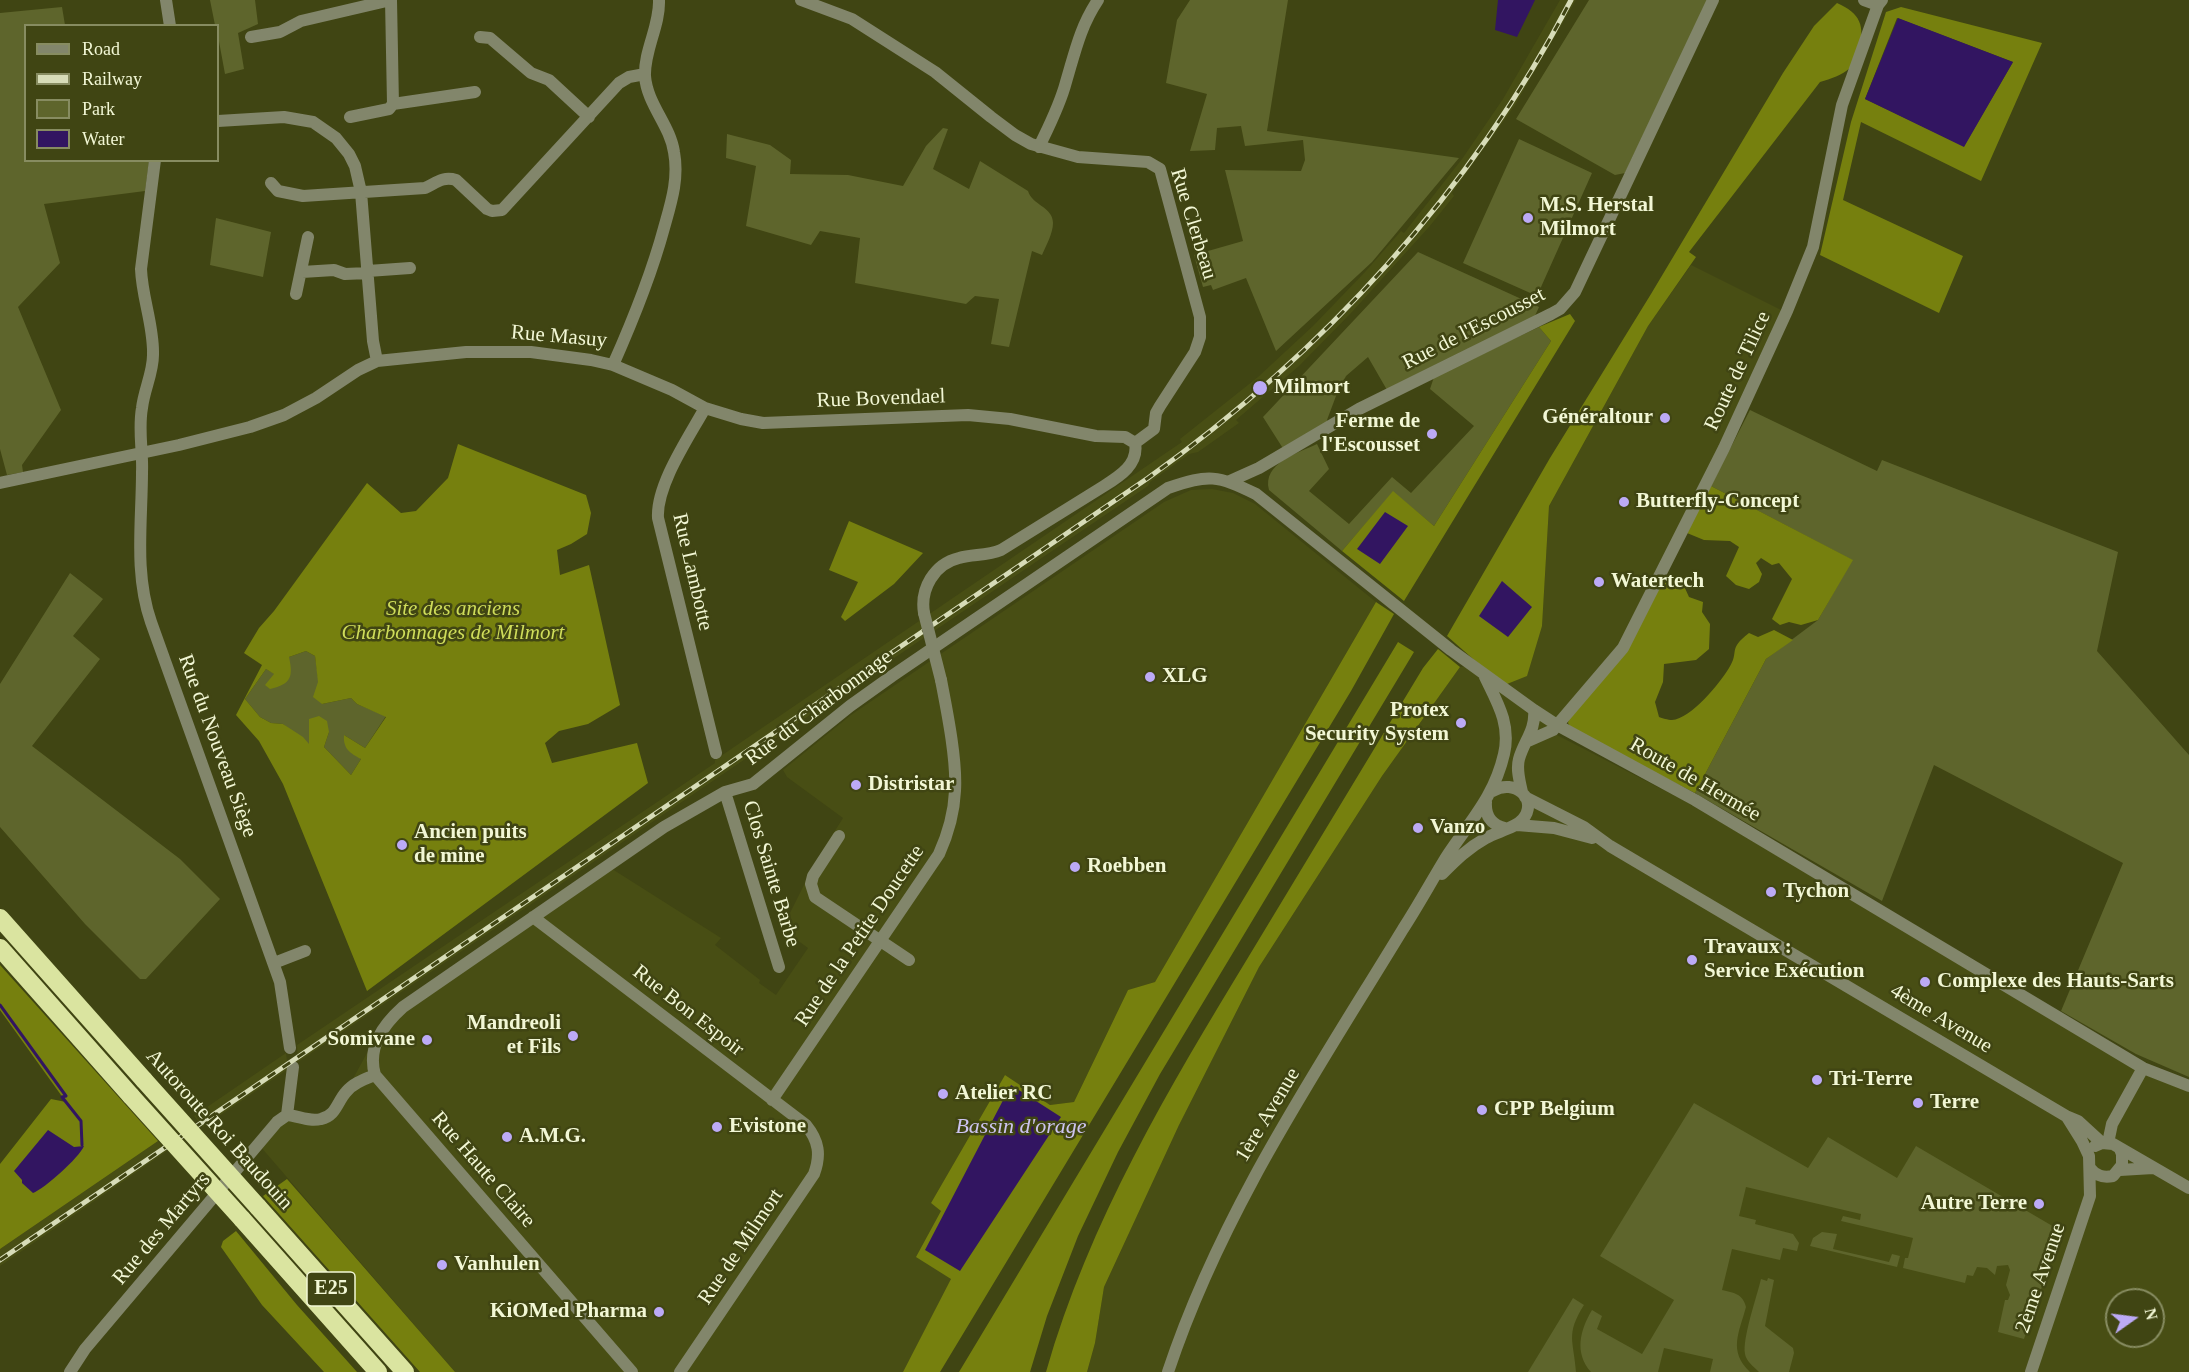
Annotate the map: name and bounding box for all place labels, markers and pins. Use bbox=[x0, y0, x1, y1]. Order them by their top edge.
place label: M.S. Herstal Milmort bbox=[1540, 193, 1654, 243]
marker: M.S. Herstal Milmort bbox=[1521, 211, 1535, 225]
place label: Milmort bbox=[1274, 375, 1350, 401]
marker: Milmort bbox=[1251, 379, 1269, 397]
place label: Généraltour bbox=[1542, 405, 1653, 431]
place label: Ferme de l'Escousset bbox=[1322, 409, 1420, 459]
marker: Généraltour bbox=[1658, 411, 1672, 425]
marker: Ferme de l'Escousset bbox=[1425, 427, 1439, 441]
place label: Butterfly-Concept bbox=[1636, 489, 1799, 515]
marker: Butterfly-Concept bbox=[1617, 495, 1631, 509]
place label: Watertech bbox=[1611, 569, 1704, 595]
marker: Watertech bbox=[1592, 575, 1606, 589]
place label: XLG bbox=[1162, 664, 1208, 690]
marker: XLG bbox=[1143, 670, 1157, 684]
place label: Protex Security System bbox=[1305, 698, 1449, 748]
marker: Protex Security System bbox=[1454, 716, 1468, 730]
place label: Distristar bbox=[868, 772, 954, 798]
marker: Distristar bbox=[849, 778, 863, 792]
place label: Vanzo bbox=[1430, 815, 1485, 841]
place label: Ancien puits de mine bbox=[414, 820, 527, 870]
marker: Vanzo bbox=[1411, 821, 1425, 835]
marker: Ancien puits de mine bbox=[395, 838, 409, 852]
place label: Roebben bbox=[1087, 854, 1166, 880]
marker: Roebben bbox=[1068, 860, 1082, 874]
place label: Tychon bbox=[1783, 879, 1849, 905]
marker: Tychon bbox=[1764, 885, 1778, 899]
place label: Travaux : Service Exécution bbox=[1704, 935, 1864, 985]
marker: Travaux : Service Exécution bbox=[1685, 953, 1699, 967]
place label: Complexe des Hauts-Sarts bbox=[1937, 969, 2174, 995]
marker: Complexe des Hauts-Sarts bbox=[1918, 975, 1932, 989]
place label: Mandreoli et Fils bbox=[467, 1011, 561, 1061]
place label: Somivane bbox=[327, 1027, 415, 1053]
marker: Mandreoli et Fils bbox=[566, 1029, 580, 1043]
marker: Somivane bbox=[420, 1033, 434, 1047]
place label: Tri-Terre bbox=[1829, 1067, 1913, 1093]
marker: Tri-Terre bbox=[1810, 1073, 1824, 1087]
place label: Atelier RC bbox=[955, 1081, 1052, 1107]
marker: Atelier RC bbox=[936, 1087, 950, 1101]
place label: Terre bbox=[1930, 1090, 1979, 1116]
marker: Terre bbox=[1911, 1096, 1925, 1110]
place label: CPP Belgium bbox=[1494, 1097, 1615, 1123]
marker: CPP Belgium bbox=[1475, 1103, 1489, 1117]
place label: Evistone bbox=[729, 1114, 806, 1140]
marker: Evistone bbox=[710, 1120, 724, 1134]
place label: A.M.G. bbox=[519, 1124, 586, 1150]
marker: A.M.G. bbox=[500, 1130, 514, 1144]
place label: Autre Terre bbox=[1921, 1191, 2027, 1217]
marker: Autre Terre bbox=[2032, 1197, 2046, 1211]
place label: Vanhulen bbox=[454, 1252, 540, 1278]
marker: Vanhulen bbox=[435, 1258, 449, 1272]
place label: KiOMed Pharma bbox=[490, 1299, 647, 1325]
marker: KiOMed Pharma bbox=[652, 1305, 666, 1319]

